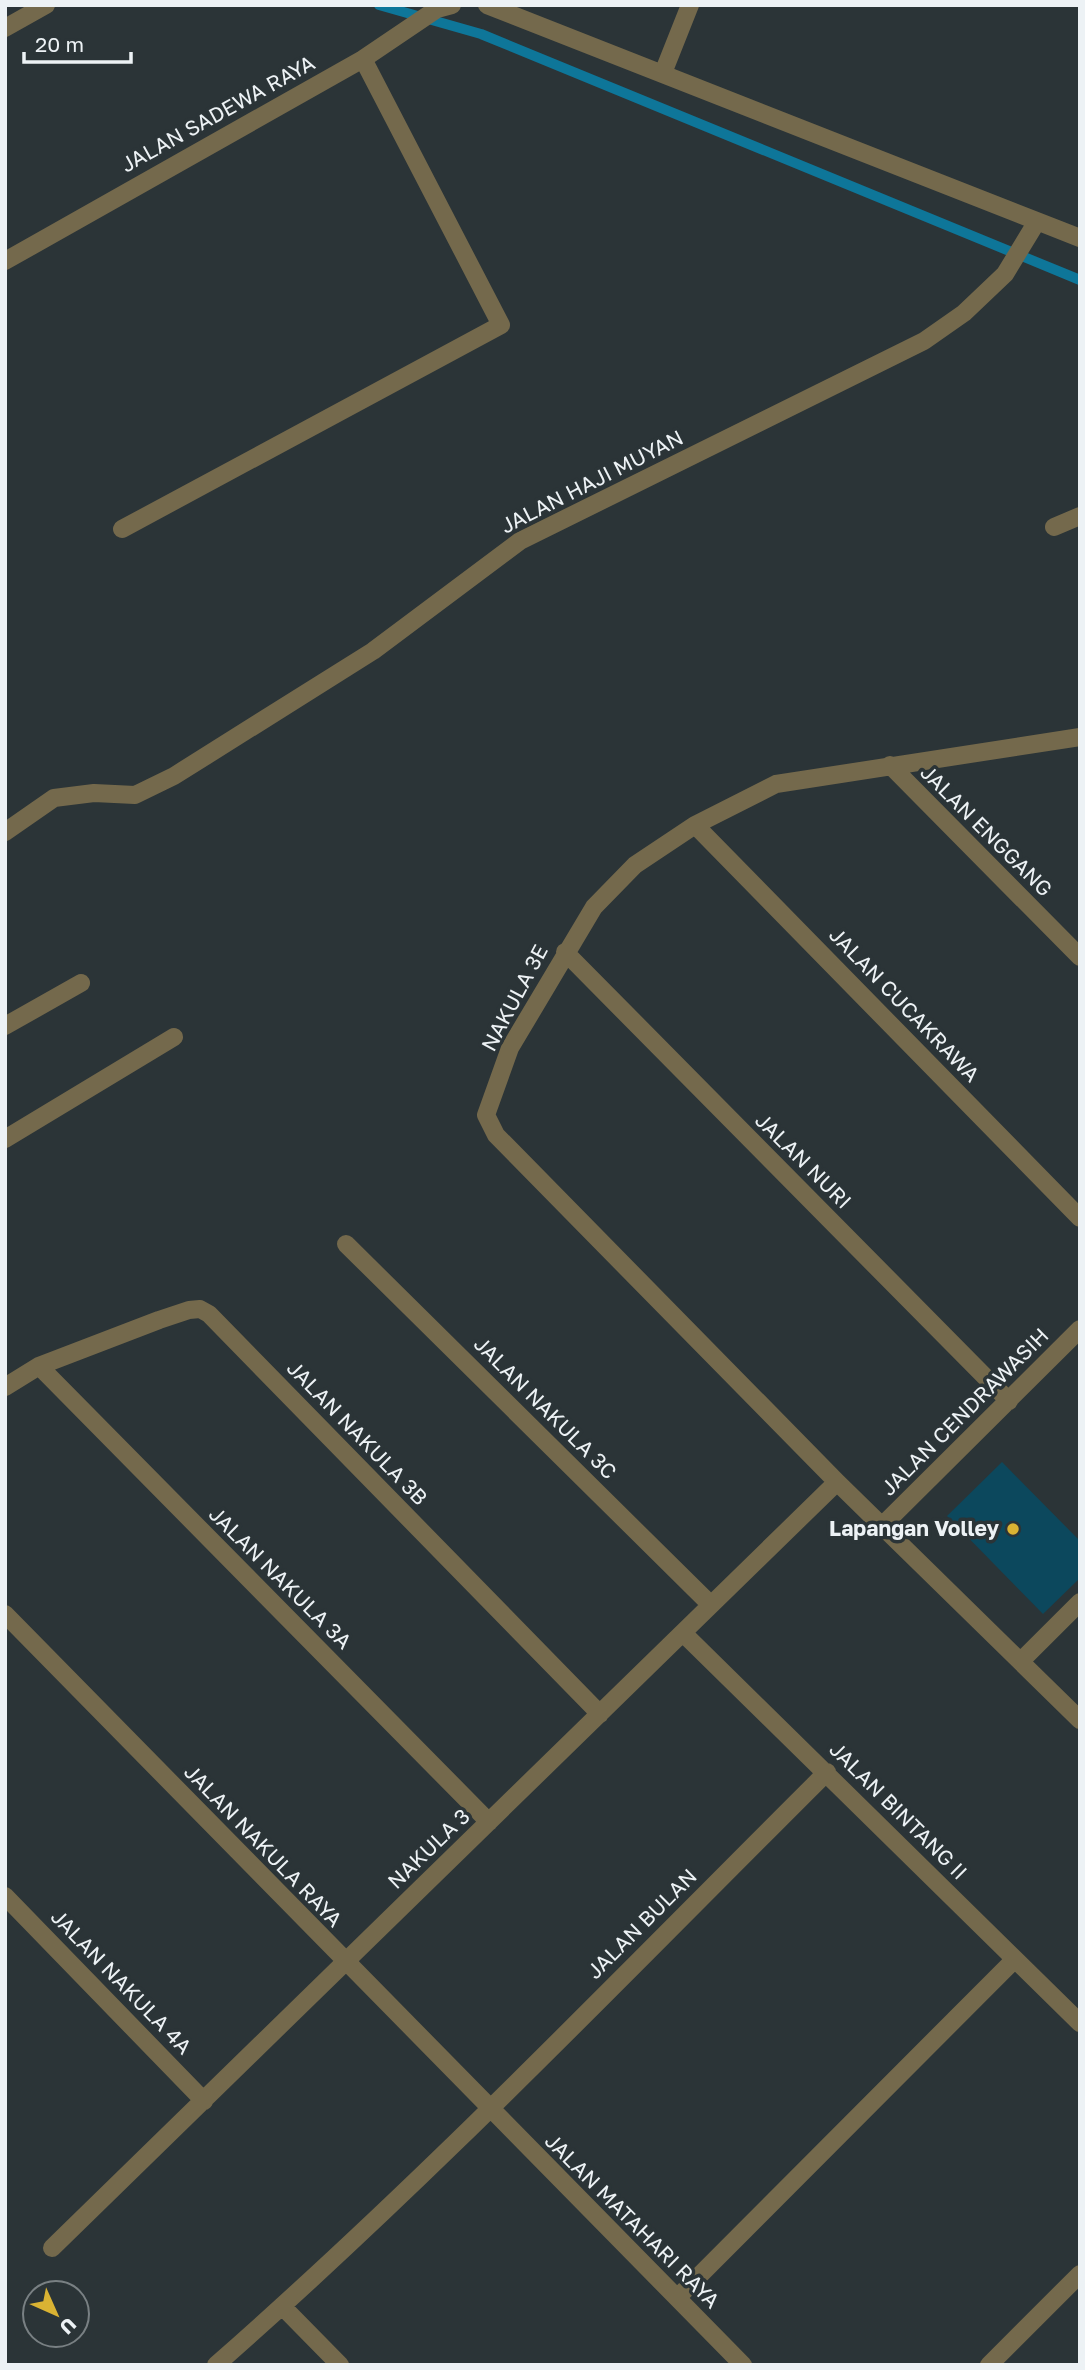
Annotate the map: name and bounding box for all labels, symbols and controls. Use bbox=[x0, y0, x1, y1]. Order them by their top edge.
scale bar bbox=[24, 21, 131, 65]
text: 20 m bbox=[35, 31, 84, 57]
street label: JALAN SADEWA RAYA bbox=[116, 49, 319, 177]
street label: JALAN HAJI MUYAN bbox=[496, 424, 687, 538]
street label: JALAN ENGGANG bbox=[915, 759, 1058, 902]
street label: JALAN CUCAKRAWA bbox=[824, 922, 985, 1087]
street label: NAKULA 3E bbox=[475, 940, 553, 1055]
street label: JALAN NURI bbox=[750, 1107, 857, 1214]
street label: JALAN CENDRAWASIH bbox=[875, 1322, 1054, 1501]
street label: JALAN NAKULA 3C bbox=[469, 1330, 623, 1484]
street label: JALAN NAKULA 3B bbox=[282, 1355, 433, 1510]
street label: JALAN NAKULA 3A bbox=[204, 1501, 357, 1654]
place label: Lapangan Volley bbox=[829, 1515, 999, 1541]
marker: Lapangan Volley bbox=[1005, 1521, 1021, 1537]
street label: JALAN BINTANG II bbox=[824, 1736, 973, 1885]
street label: JALAN NAKULA RAYA bbox=[179, 1758, 348, 1932]
street label: NAKULA 3 bbox=[382, 1803, 475, 1894]
street label: JALAN BULAN bbox=[581, 1863, 702, 1984]
street label: JALAN NAKULA 4A bbox=[46, 1903, 198, 2059]
street label: JALAN MATAHARI RAYA bbox=[540, 2127, 726, 2313]
north arrow bbox=[21, 2279, 91, 2349]
text: U bbox=[55, 2313, 81, 2339]

